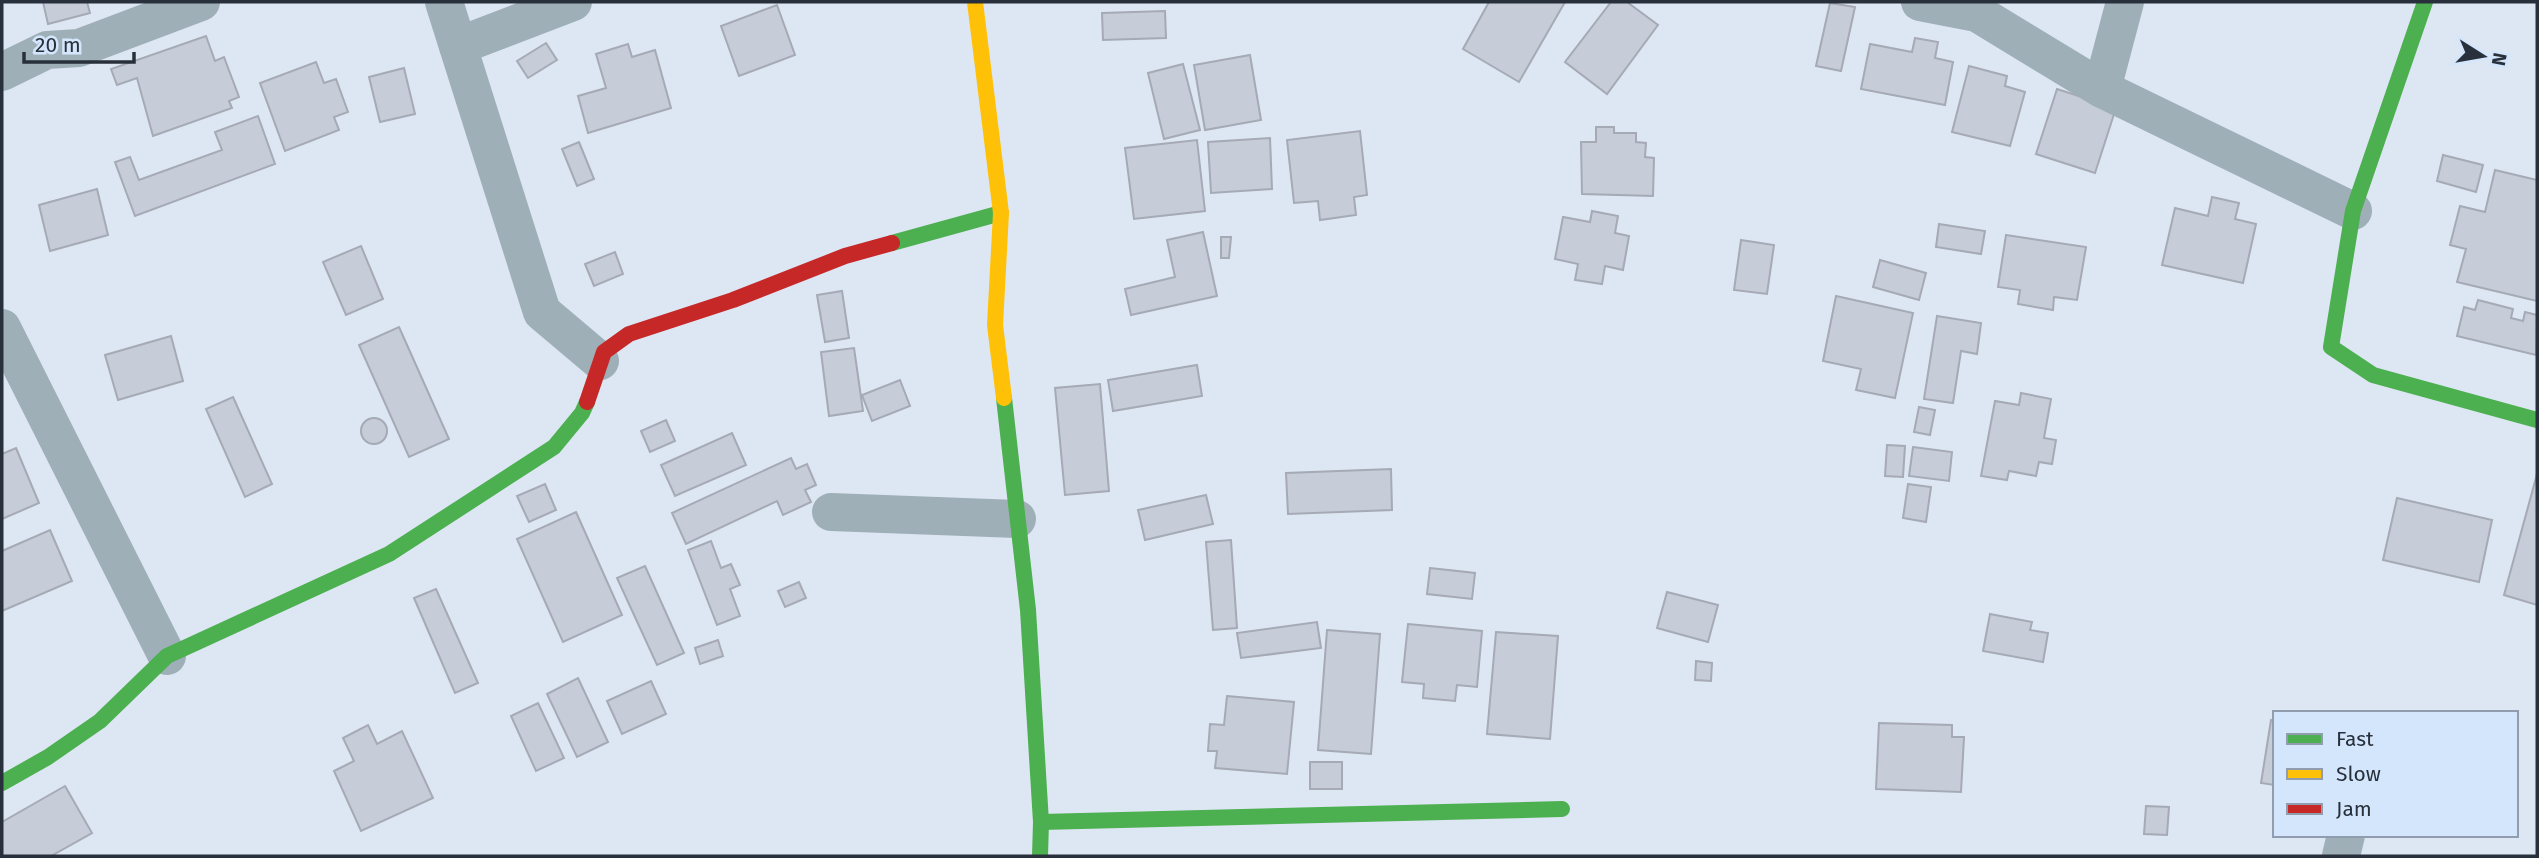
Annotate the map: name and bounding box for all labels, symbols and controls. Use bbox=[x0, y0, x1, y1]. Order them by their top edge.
scale bar bbox=[24, 21, 135, 65]
north arrow bbox=[2448, 21, 2518, 91]
text: 20 m bbox=[35, 32, 81, 58]
text: N bbox=[2487, 51, 2512, 68]
legend bbox=[2273, 711, 2518, 837]
text: Fast bbox=[2336, 726, 2374, 752]
text: Slow bbox=[2336, 761, 2381, 787]
text: Jam bbox=[2336, 796, 2372, 822]

